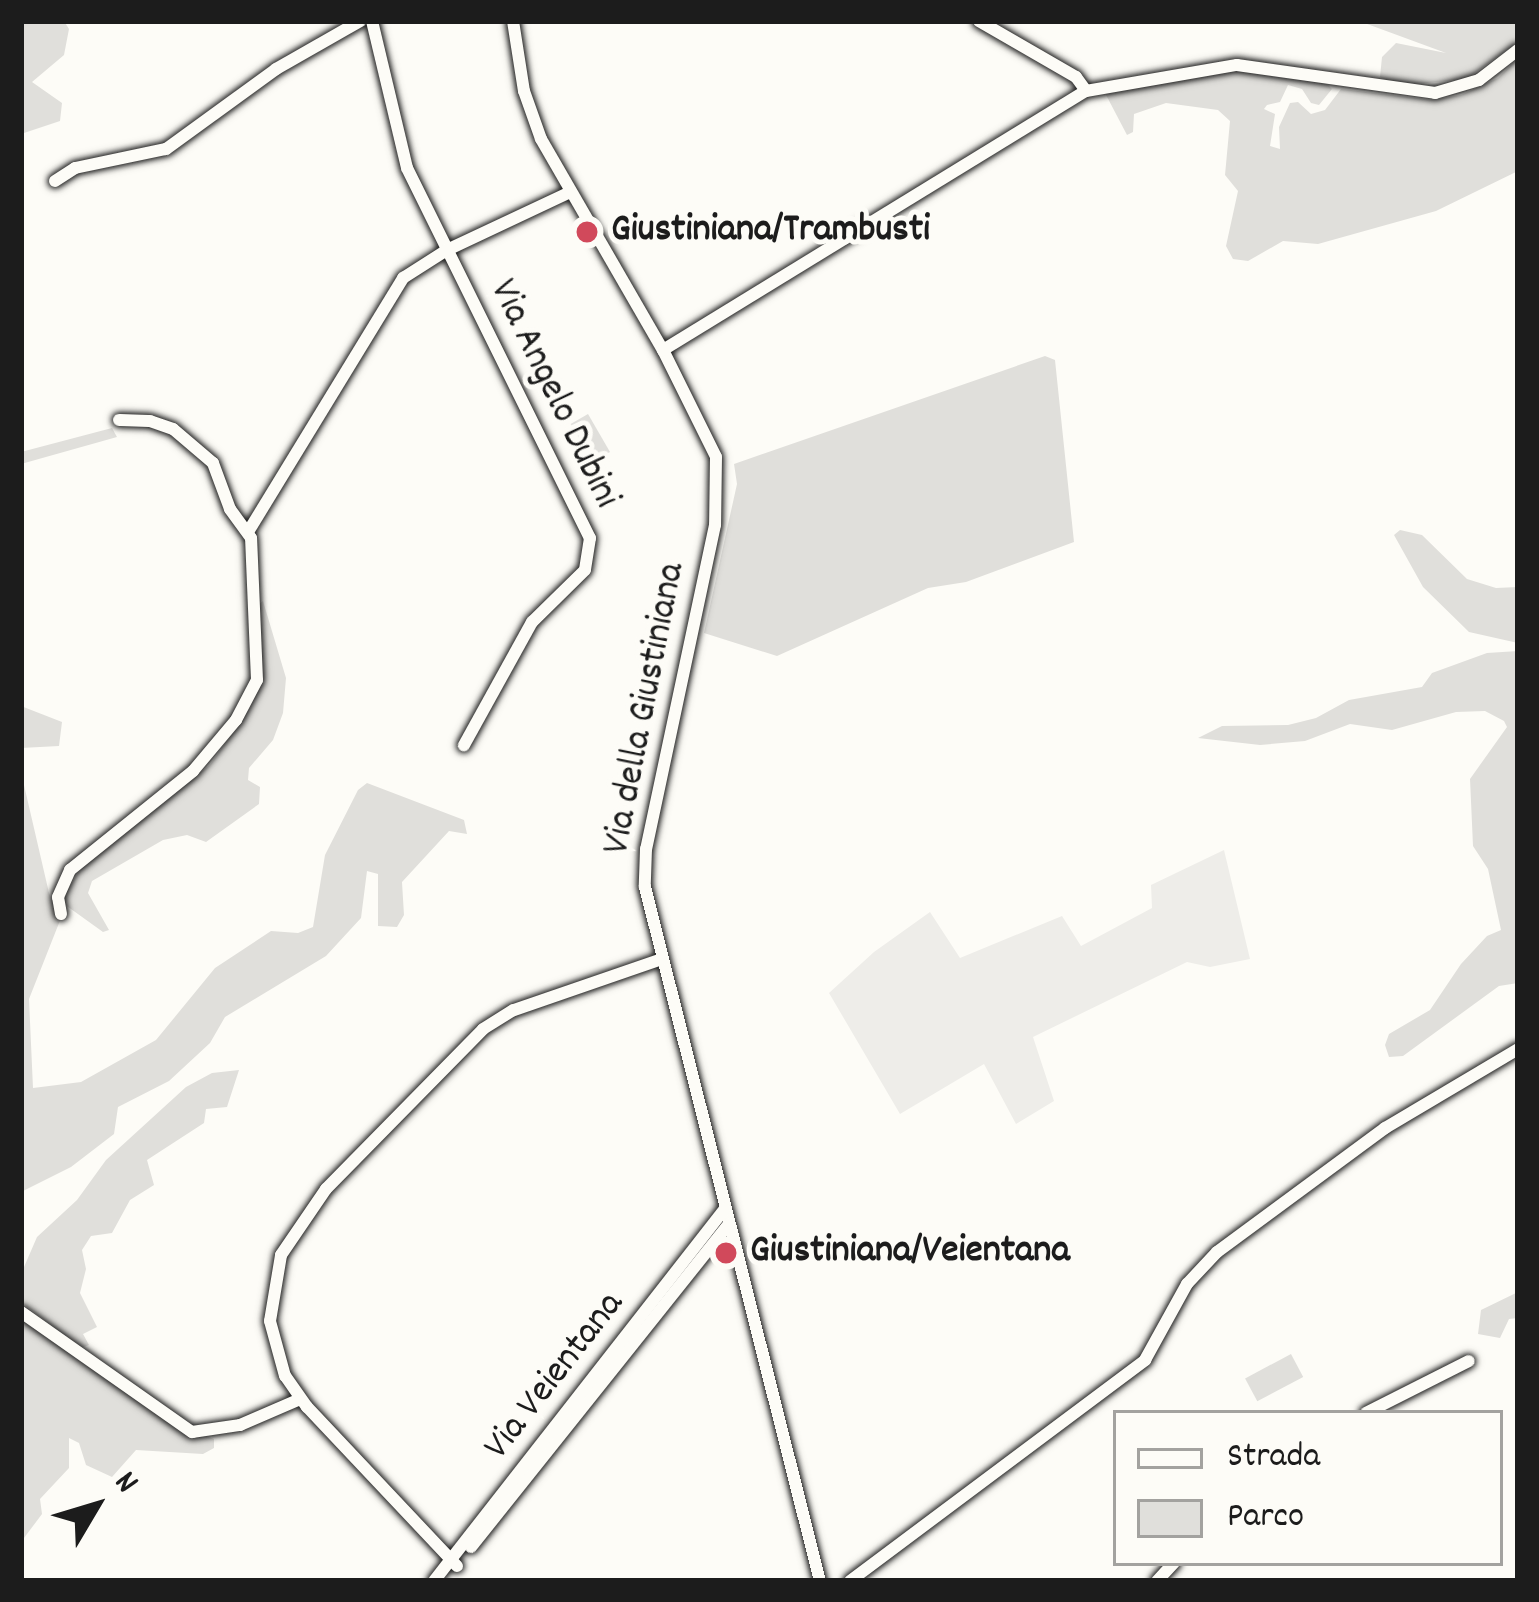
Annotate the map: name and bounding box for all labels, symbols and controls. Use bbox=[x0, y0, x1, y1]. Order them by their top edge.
place label: Giustiniana/Trambusti bbox=[611, 209, 930, 255]
marker: Giustiniana/Trambusti bbox=[574, 219, 600, 245]
street label: Via Angelo Dubini bbox=[477, 273, 627, 517]
street label: Via della Giustiniana bbox=[596, 559, 698, 859]
place label: Giustiniana/Veientana bbox=[750, 1230, 1070, 1276]
marker: Giustiniana/Veientana bbox=[713, 1240, 739, 1266]
street label: Via Veientana bbox=[476, 1284, 636, 1470]
legend bbox=[1113, 1410, 1503, 1566]
text: Strada bbox=[1227, 1432, 1320, 1484]
north arrow bbox=[36, 1446, 156, 1566]
text: N bbox=[101, 1463, 148, 1504]
text: Parco bbox=[1227, 1492, 1304, 1544]

